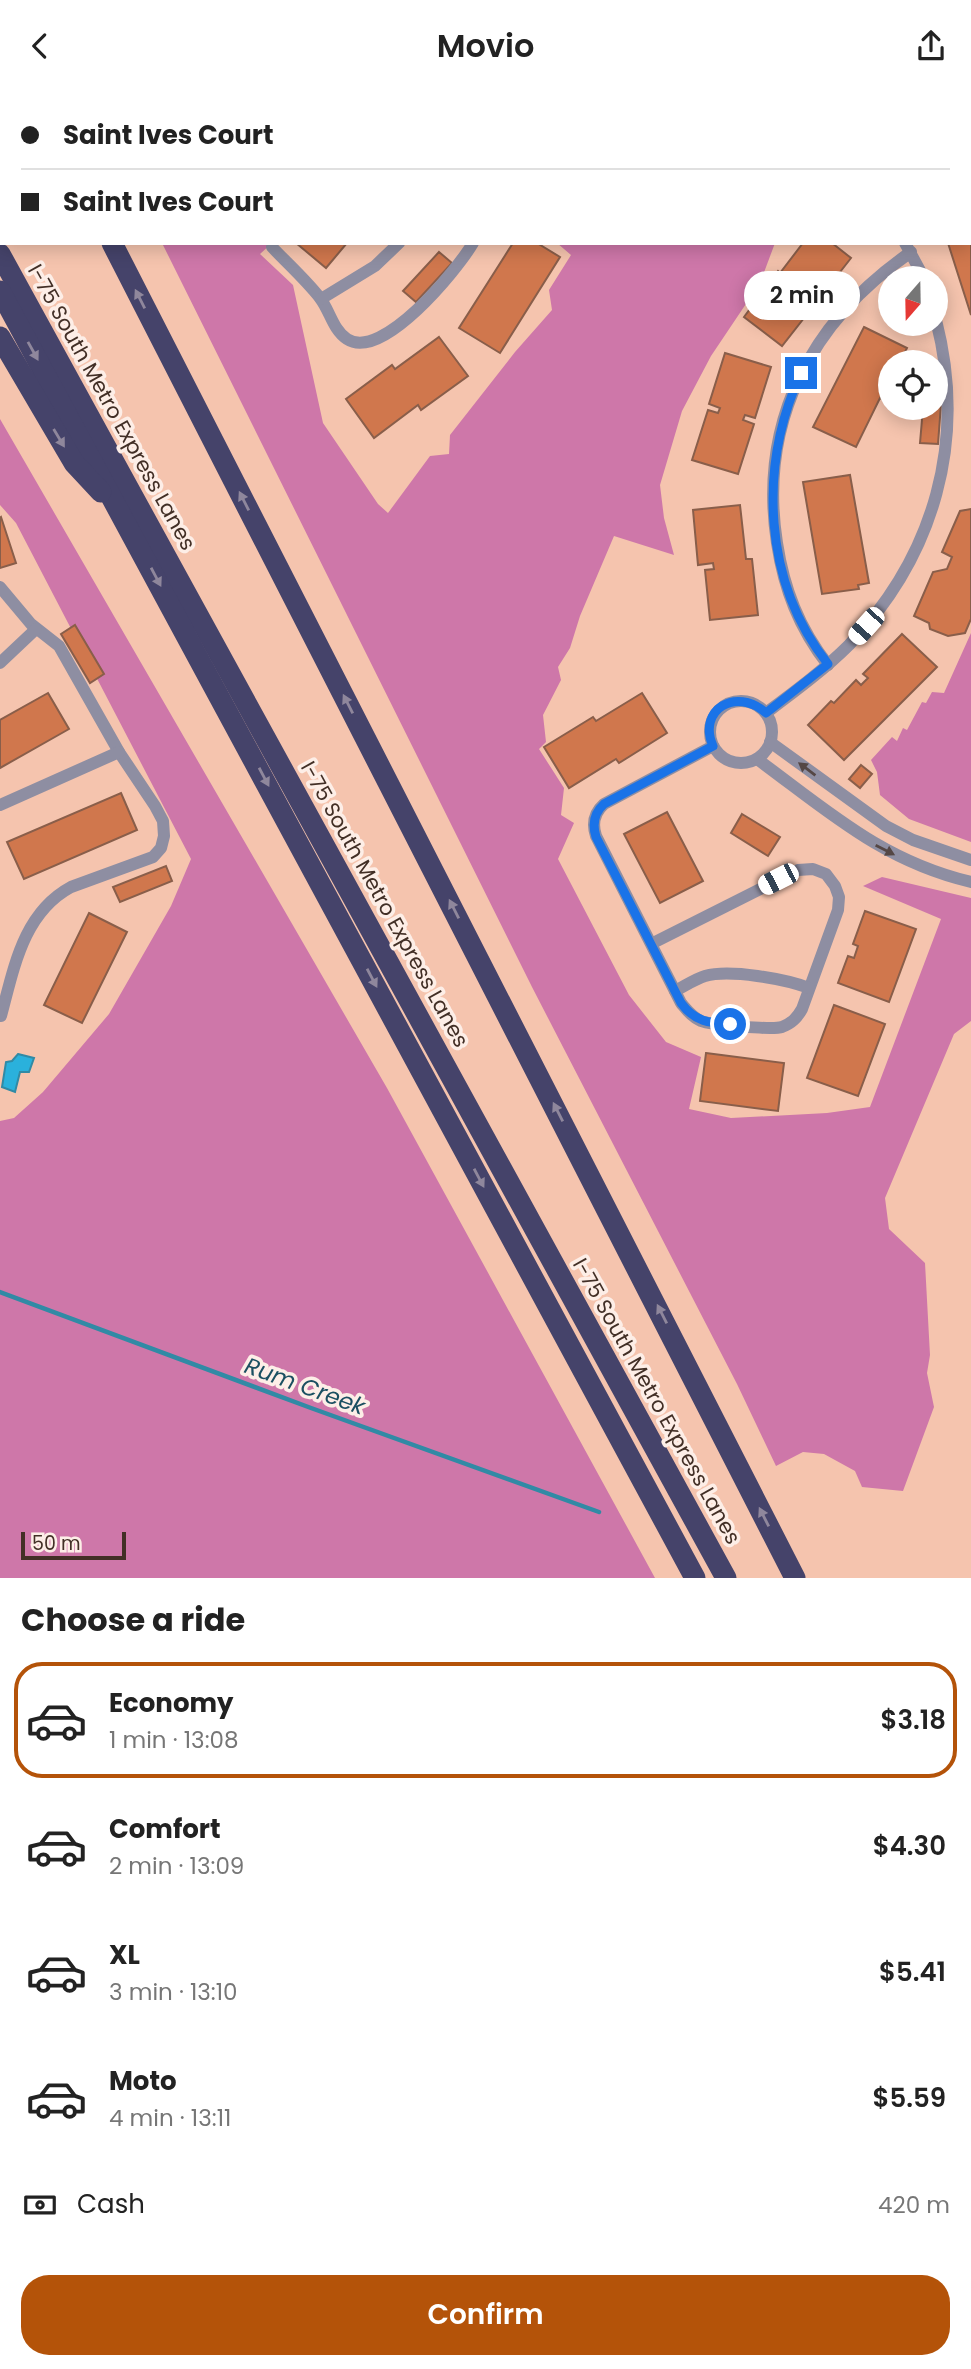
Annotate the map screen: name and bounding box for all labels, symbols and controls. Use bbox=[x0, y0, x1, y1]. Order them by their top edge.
text: Movio bbox=[437, 23, 534, 68]
icon: back bbox=[21, 27, 59, 65]
icon: share bbox=[912, 27, 950, 65]
text: Saint Ives Court bbox=[63, 117, 273, 153]
text: Saint Ives Court bbox=[63, 184, 273, 220]
street label: I-75 South Metro Express Lanes bbox=[21, 259, 203, 555]
north arrow bbox=[878, 266, 948, 336]
map controls bbox=[878, 266, 948, 420]
callout: 2 min bbox=[743, 271, 859, 321]
text: 2 min bbox=[770, 279, 834, 311]
one-way arrow bbox=[135, 289, 146, 309]
one-way arrow bbox=[26, 341, 38, 361]
button: locate bbox=[878, 350, 948, 420]
route end bbox=[785, 357, 817, 389]
one-way arrow bbox=[53, 429, 66, 448]
one-way arrow bbox=[239, 491, 251, 511]
one-way arrow bbox=[150, 567, 161, 587]
car bbox=[845, 603, 888, 649]
one-way arrow bbox=[343, 694, 354, 714]
street label: I-75 South Metro Express Lanes bbox=[294, 756, 476, 1052]
one-way arrow bbox=[798, 762, 816, 776]
one-way arrow bbox=[257, 768, 269, 788]
one-way arrow bbox=[875, 845, 895, 856]
car bbox=[755, 860, 802, 898]
one-way arrow bbox=[448, 899, 460, 919]
one-way arrow bbox=[365, 968, 377, 988]
route start bbox=[714, 1008, 746, 1040]
one-way arrow bbox=[553, 1101, 565, 1121]
one-way arrow bbox=[474, 1168, 485, 1188]
street label: I-75 South Metro Express Lanes bbox=[566, 1253, 748, 1549]
one-way arrow bbox=[656, 1304, 667, 1324]
water label: Rum Creek bbox=[240, 1349, 371, 1423]
one-way arrow bbox=[759, 1507, 770, 1527]
scale bar bbox=[21, 1529, 126, 1561]
text: 50 m bbox=[32, 1530, 81, 1557]
text: Choose a ride bbox=[21, 1597, 245, 1642]
text: Economy bbox=[109, 1685, 233, 1721]
icon: car bbox=[25, 1689, 88, 1752]
text: $3.18 bbox=[881, 1702, 946, 1738]
text: 1 min · 13:08 bbox=[109, 1724, 239, 1756]
text: Comfort bbox=[109, 1811, 221, 1847]
icon: car bbox=[25, 1815, 88, 1878]
text: $4.30 bbox=[873, 1828, 946, 1864]
text: 2 min · 13:09 bbox=[109, 1850, 244, 1882]
text: XL bbox=[109, 1937, 140, 1973]
icon: car bbox=[25, 1941, 88, 2004]
text: $5.41 bbox=[879, 1954, 946, 1990]
text: 3 min · 13:10 bbox=[109, 1976, 238, 2008]
text: Moto bbox=[109, 2063, 177, 2099]
icon: car bbox=[25, 2067, 88, 2130]
text: $5.59 bbox=[872, 2080, 946, 2116]
text: 4 min · 13:11 bbox=[109, 2102, 231, 2134]
icon: cash bbox=[21, 2186, 59, 2224]
text: Cash bbox=[77, 2186, 145, 2222]
text: 420 m bbox=[878, 2189, 950, 2221]
button: Confirm bbox=[21, 2275, 950, 2355]

